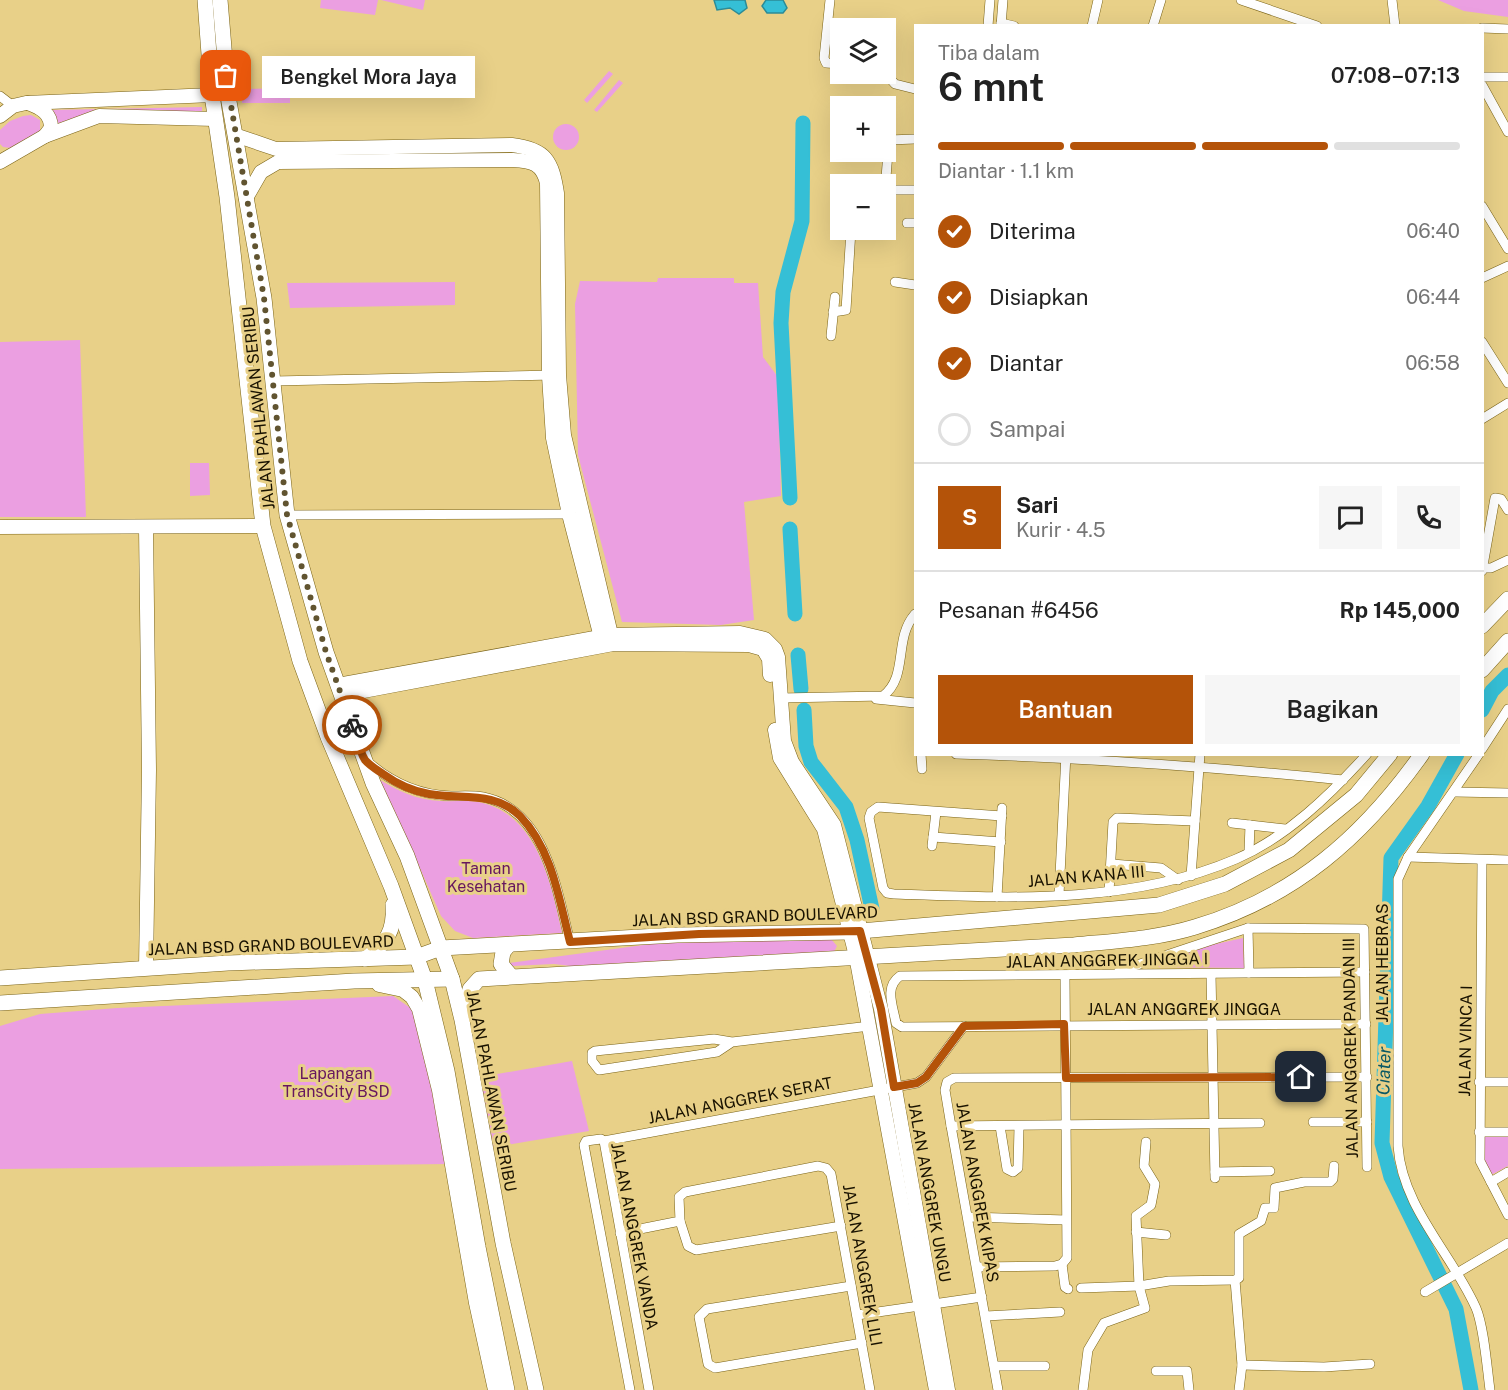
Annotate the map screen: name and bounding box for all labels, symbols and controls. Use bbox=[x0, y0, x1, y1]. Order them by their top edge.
map controls bbox=[830, 18, 896, 240]
button: layers bbox=[830, 18, 896, 84]
text: Tiba dalam bbox=[938, 41, 1040, 65]
pin bbox=[200, 50, 251, 101]
callout: Bengkel Mora Jaya bbox=[262, 55, 475, 97]
icon: bag bbox=[209, 59, 242, 92]
text: 07:08–07:13 bbox=[1331, 62, 1460, 88]
text: 6 mnt bbox=[938, 64, 1044, 110]
text: Bengkel Mora Jaya bbox=[280, 65, 457, 89]
button: + bbox=[830, 96, 896, 162]
text: Diantar · 1.1 km bbox=[938, 159, 1074, 183]
button: − bbox=[830, 174, 896, 240]
icon: check bbox=[938, 215, 971, 248]
text: Diterima bbox=[989, 218, 1076, 244]
text: 06:40 bbox=[1406, 219, 1460, 243]
icon: check bbox=[938, 281, 971, 314]
text: Disiapkan bbox=[989, 284, 1088, 310]
text: 06:44 bbox=[1406, 285, 1460, 309]
street label: JALAN PAHLAWAN SERIBU bbox=[238, 305, 279, 511]
icon: check bbox=[938, 347, 971, 380]
text: Diantar bbox=[989, 350, 1063, 376]
text: 06:58 bbox=[1405, 351, 1460, 375]
text: Sampai bbox=[989, 416, 1065, 442]
button: chat bbox=[1319, 486, 1382, 549]
button: phone bbox=[1397, 486, 1460, 549]
text: Sari bbox=[1016, 492, 1058, 518]
text: S bbox=[962, 504, 977, 530]
text: Kurir · 4.5 bbox=[1016, 518, 1106, 542]
text: Pesanan #6456 bbox=[938, 597, 1099, 623]
text: Rp 145,000 bbox=[1340, 597, 1460, 623]
button: Bantuan bbox=[938, 675, 1193, 744]
button: Bagikan bbox=[1205, 675, 1460, 744]
courier bbox=[322, 695, 382, 755]
icon: bike bbox=[336, 709, 369, 742]
park label: Taman Kesehatan bbox=[447, 859, 525, 896]
street label: JALAN KANA III bbox=[1027, 862, 1145, 891]
street label: JALAN BSD GRAND BOULEVARD bbox=[632, 903, 878, 930]
street label: JALAN HEBRAS bbox=[1373, 903, 1392, 1023]
street label: JALAN BSD GRAND BOULEVARD bbox=[148, 932, 394, 959]
street label: JALAN ANGGREK PANDAN III bbox=[1339, 938, 1362, 1158]
street label: JALAN ANGGREK JINGGA I bbox=[1006, 949, 1208, 972]
street label: JALAN VINCA I bbox=[1455, 985, 1476, 1097]
street label: JALAN PAHLAWAN SERIBU bbox=[463, 989, 520, 1193]
street label: JALAN ANGGREK JINGGA bbox=[1087, 1000, 1281, 1019]
water label: Ciater bbox=[1372, 1046, 1395, 1096]
pin bbox=[1275, 1051, 1326, 1102]
icon: home bbox=[1284, 1060, 1317, 1093]
park label: Lapangan TransCity BSD bbox=[282, 1064, 390, 1101]
street label: JALAN ANGGREK SERAT bbox=[646, 1073, 834, 1128]
street label: JALAN ANGGREK KIPAS bbox=[952, 1100, 1003, 1284]
street label: JALAN ANGGREK UNGU bbox=[904, 1101, 955, 1284]
street label: JALAN ANGGREK VANDA bbox=[607, 1141, 662, 1331]
street label: JALAN ANGGREK LILI bbox=[839, 1183, 886, 1347]

